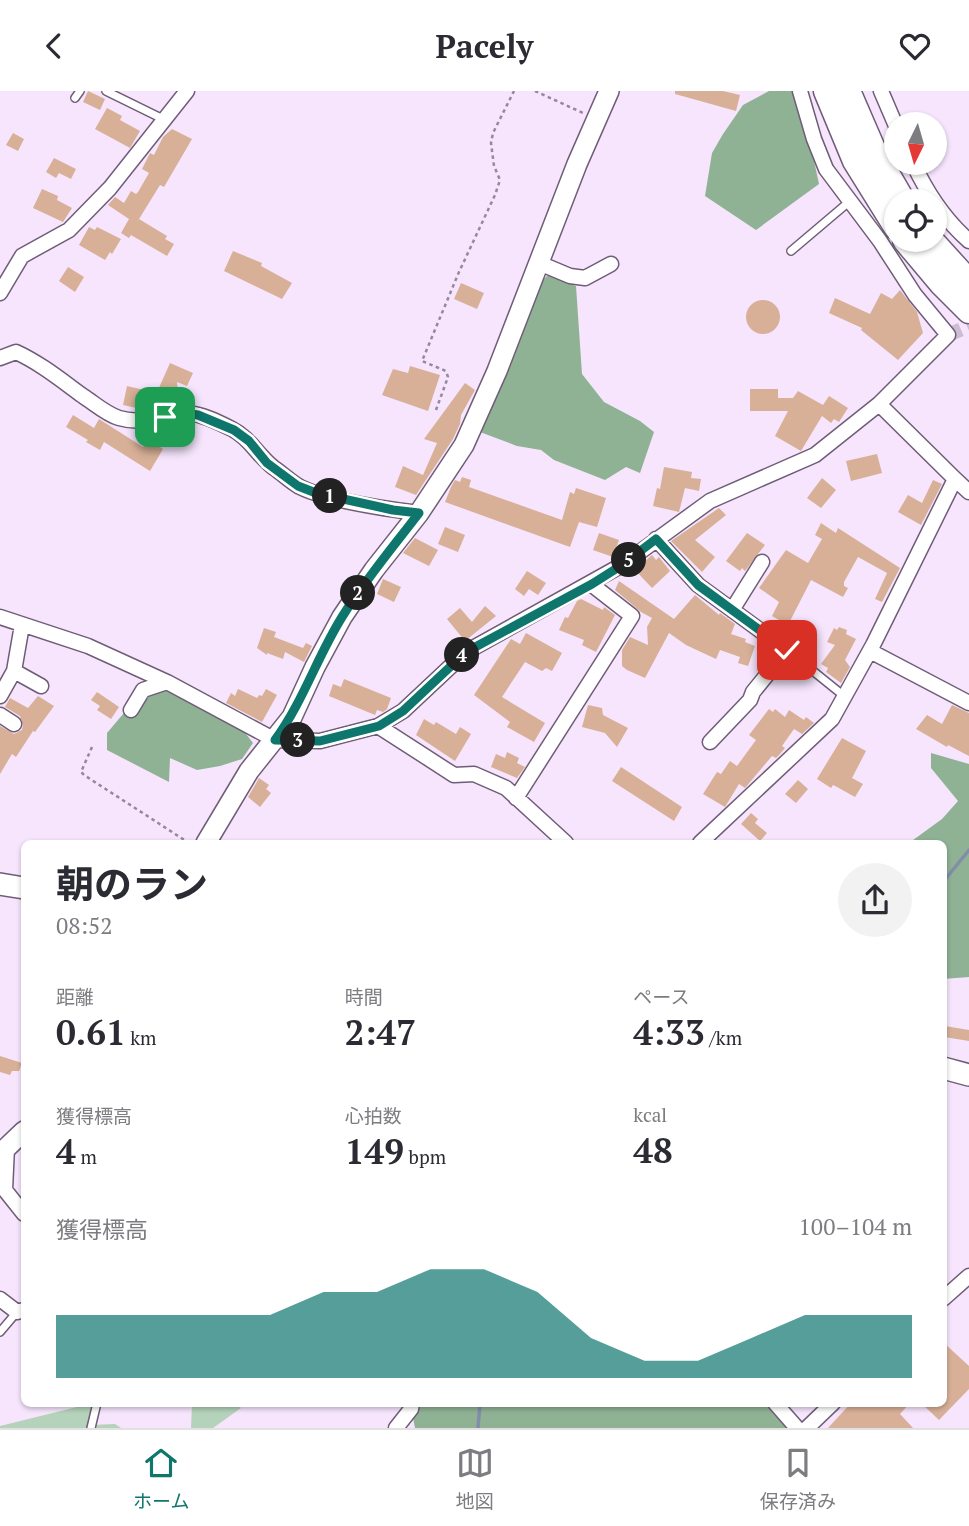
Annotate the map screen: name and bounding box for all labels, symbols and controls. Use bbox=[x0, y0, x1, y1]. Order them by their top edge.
text: Pacely bbox=[436, 25, 533, 67]
icon: back bbox=[35, 27, 73, 65]
icon: heart bbox=[896, 27, 934, 65]
north arrow bbox=[884, 112, 947, 175]
map controls bbox=[884, 112, 947, 252]
button: locate bbox=[884, 189, 947, 252]
pin bbox=[135, 387, 195, 447]
icon: arrive bbox=[146, 398, 184, 436]
pin: 1 bbox=[312, 479, 348, 513]
text: 1 bbox=[324, 483, 335, 508]
pin: 5 bbox=[612, 543, 646, 577]
text: 5 bbox=[623, 547, 634, 572]
pin: 2 bbox=[340, 575, 376, 611]
text: 2 bbox=[352, 580, 363, 605]
pin bbox=[757, 620, 817, 680]
icon: check bbox=[768, 631, 806, 669]
pin: 4 bbox=[444, 637, 480, 673]
text: 4 bbox=[456, 642, 467, 667]
pin: 3 bbox=[280, 723, 316, 757]
text: 3 bbox=[292, 727, 303, 752]
text: 朝のラン bbox=[56, 859, 208, 909]
button: share bbox=[838, 863, 912, 937]
text: 08:52 bbox=[56, 910, 113, 941]
text: 距離 bbox=[56, 984, 94, 1009]
text: 時間 bbox=[345, 984, 383, 1009]
text: ペース bbox=[633, 984, 689, 1009]
text: 0.61 bbox=[56, 1009, 126, 1055]
text: 2:47 bbox=[345, 1009, 416, 1055]
text: 4:33 bbox=[633, 1009, 705, 1055]
text: km bbox=[126, 1025, 157, 1050]
text: /km bbox=[705, 1025, 742, 1050]
text: kcal bbox=[633, 1102, 667, 1127]
text: 獲得標高 bbox=[56, 1103, 132, 1128]
text: 心拍数 bbox=[345, 1103, 402, 1128]
text: 48 bbox=[633, 1127, 673, 1173]
text: 4 bbox=[56, 1128, 76, 1174]
text: 149 bbox=[345, 1128, 404, 1174]
text: m bbox=[76, 1144, 97, 1169]
text: bpm bbox=[404, 1144, 446, 1169]
text: 100–104 m bbox=[799, 1211, 912, 1242]
text: 獲得標高 bbox=[56, 1214, 148, 1245]
tab: ホーム bbox=[133, 1444, 190, 1513]
tab: 地図 bbox=[456, 1444, 494, 1513]
tab: 保存済み bbox=[760, 1444, 836, 1513]

